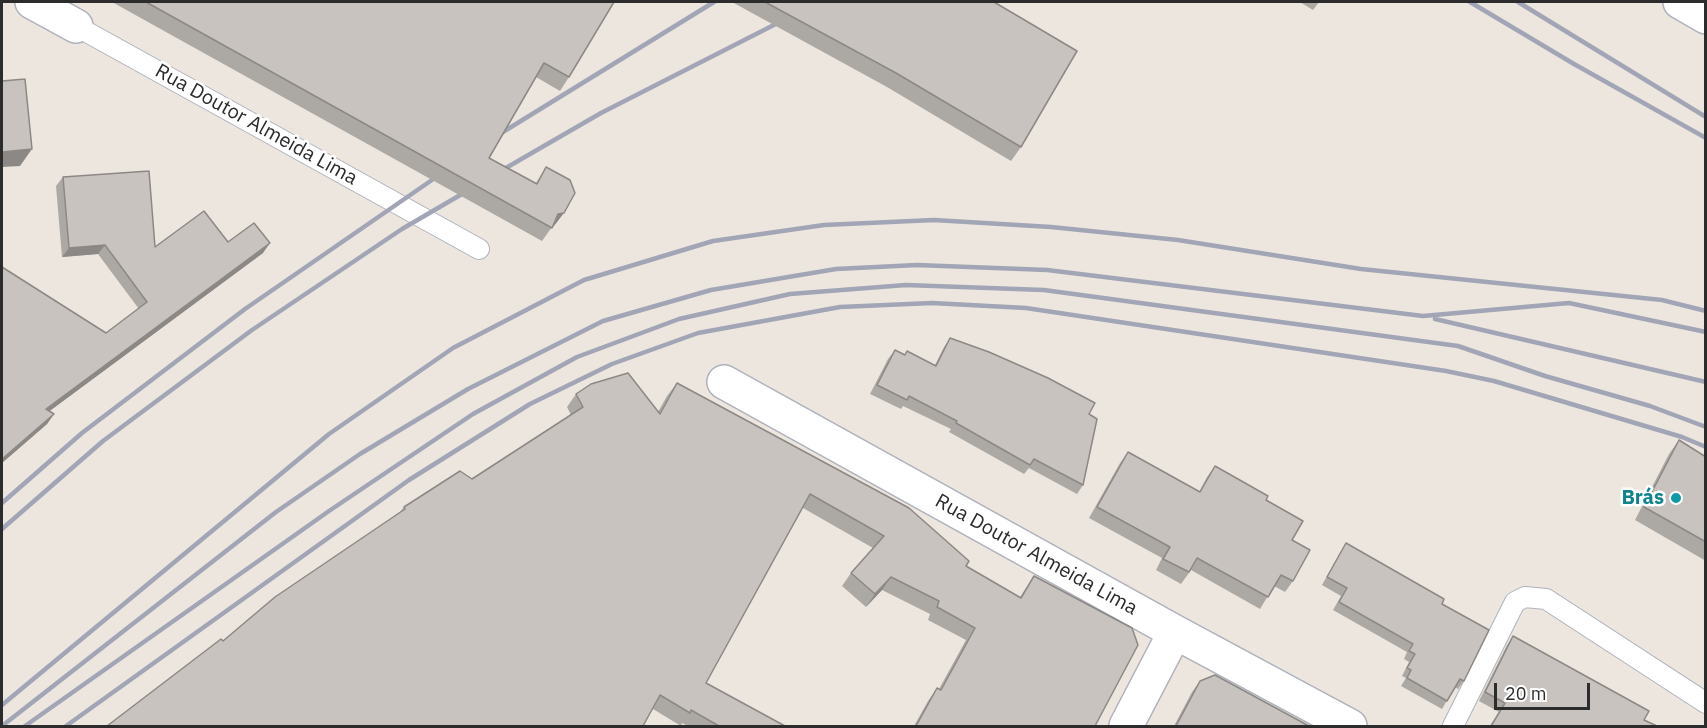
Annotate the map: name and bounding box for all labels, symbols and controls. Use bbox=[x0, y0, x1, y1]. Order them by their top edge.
street label: Rua Doutor Almeida Lima bbox=[151, 59, 361, 191]
place label: Brás bbox=[1621, 486, 1664, 510]
street label: Rua Doutor Almeida Lima bbox=[931, 489, 1141, 621]
marker: Brás bbox=[1669, 491, 1683, 505]
scale bar bbox=[1497, 671, 1593, 709]
text: 20 m bbox=[1505, 682, 1547, 705]

